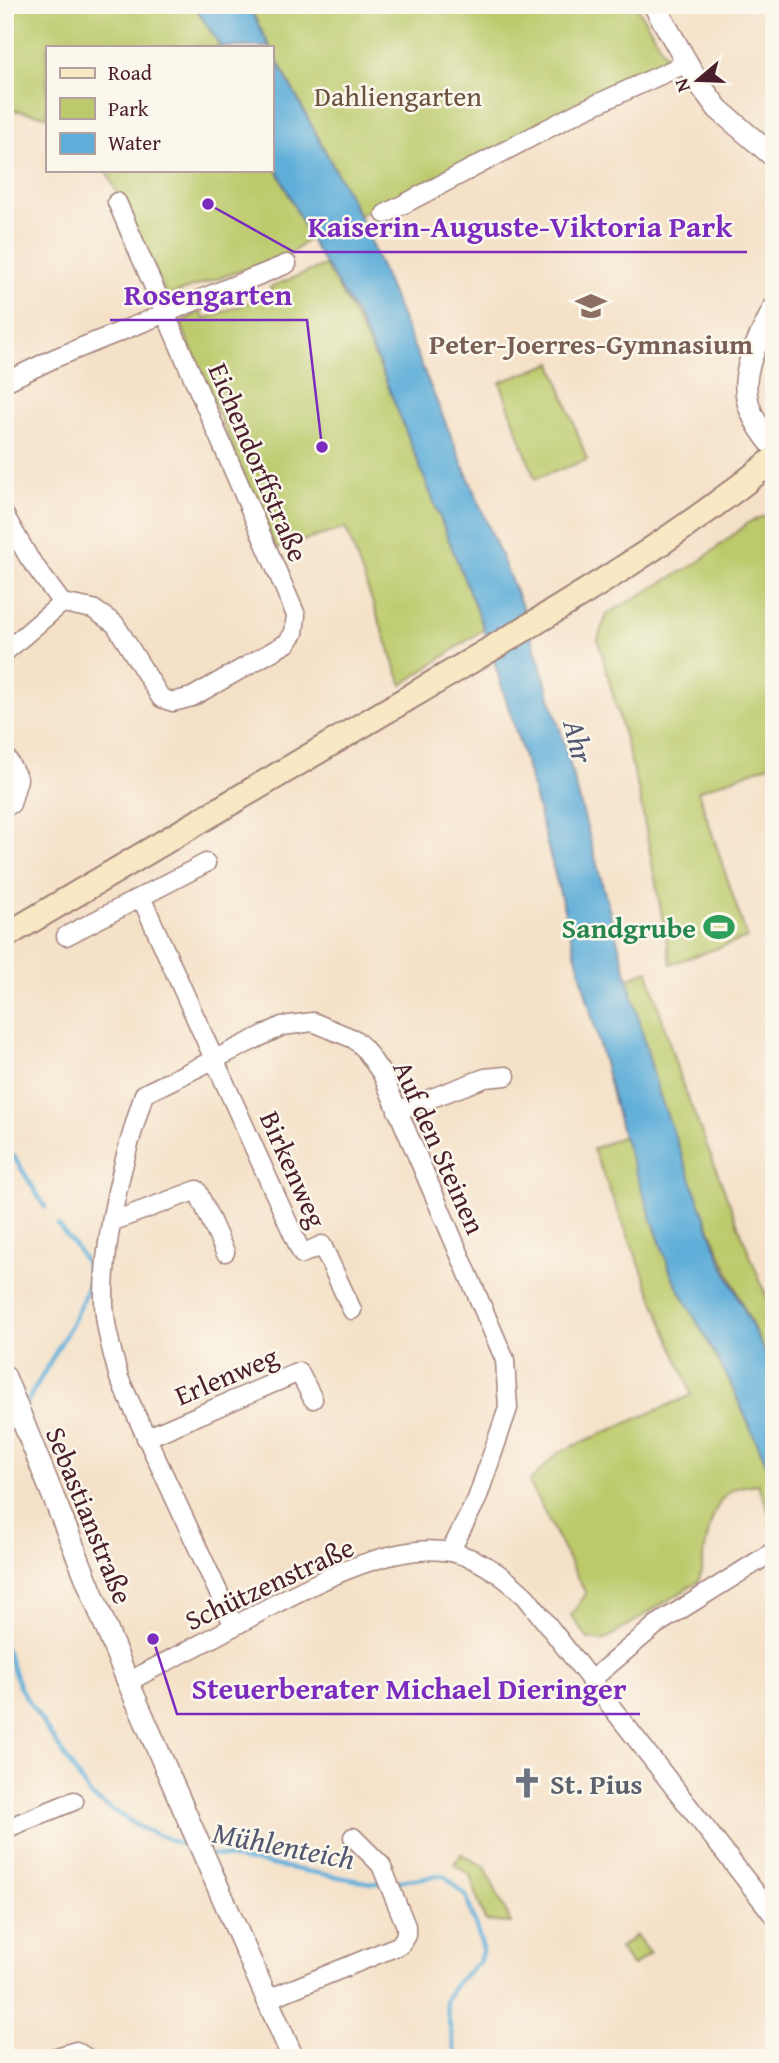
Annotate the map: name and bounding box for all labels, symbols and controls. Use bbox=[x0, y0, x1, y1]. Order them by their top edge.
legend bbox=[46, 46, 273, 172]
north arrow bbox=[664, 46, 734, 116]
text: Road bbox=[108, 57, 153, 88]
park label: Dahliengarten bbox=[314, 75, 482, 116]
text: N bbox=[667, 75, 697, 96]
text: Park bbox=[108, 93, 149, 124]
text: Water bbox=[108, 127, 161, 158]
callout: Kaiserin-Auguste-Viktoria Park bbox=[294, 201, 747, 252]
text: Kaiserin-Auguste-Viktoria Park bbox=[308, 204, 733, 248]
callout: Rosengarten bbox=[110, 269, 307, 320]
text: Rosengarten bbox=[124, 272, 293, 316]
school or university icon: Peter-Joerres-Gymnasium bbox=[574, 289, 608, 323]
place label: Peter-Joerres-Gymnasium bbox=[429, 323, 753, 364]
street label: Eichendorffstraße bbox=[199, 356, 319, 568]
water label: Ahr bbox=[552, 714, 606, 768]
place label: Sandgrube bbox=[562, 907, 696, 948]
sports icon: Sandgrube bbox=[702, 910, 736, 944]
street label: Auf den Steinen bbox=[383, 1054, 497, 1241]
street label: Birkenweg bbox=[250, 1104, 338, 1234]
street label: Erlenweg bbox=[168, 1335, 284, 1415]
street label: Sebastianstraße bbox=[36, 1420, 144, 1610]
street label: Schützenstraße bbox=[178, 1526, 360, 1640]
callout: Steuerberater Michael Dieringer bbox=[177, 1663, 640, 1714]
text: Steuerberater Michael Dieringer bbox=[191, 1666, 627, 1710]
place label: St. Pius bbox=[550, 1763, 642, 1804]
church icon: St. Pius bbox=[510, 1766, 544, 1800]
water label: Mühlenteich bbox=[209, 1810, 359, 1880]

